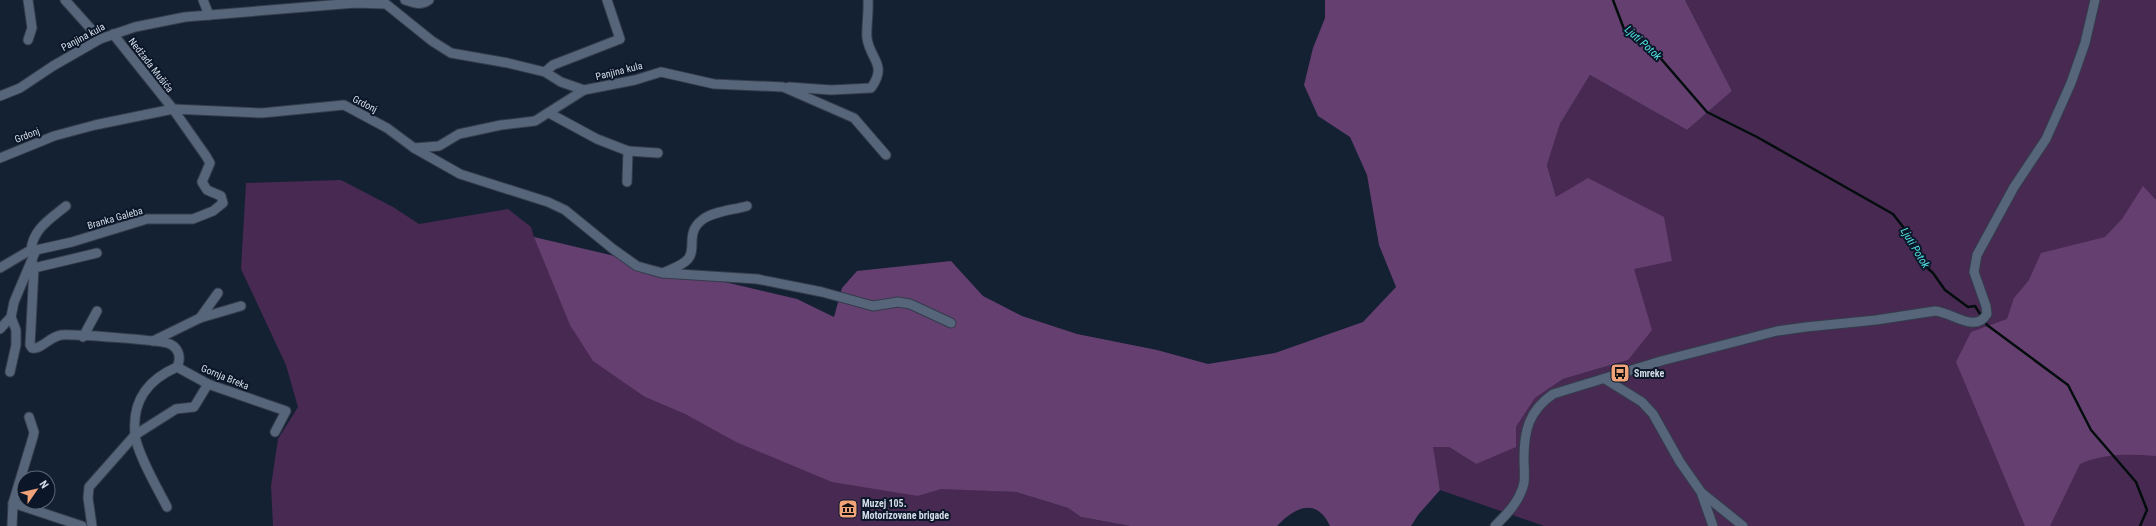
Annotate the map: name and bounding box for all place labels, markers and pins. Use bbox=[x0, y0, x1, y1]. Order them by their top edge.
bus stop icon: Smreke bbox=[1609, 362, 1631, 384]
place label: Smreke bbox=[1634, 368, 1664, 379]
museum icon: Muzej 105. Motorizovane brigade bbox=[837, 498, 859, 520]
place label: Muzej 105. Motorizovane brigade bbox=[862, 498, 949, 521]

